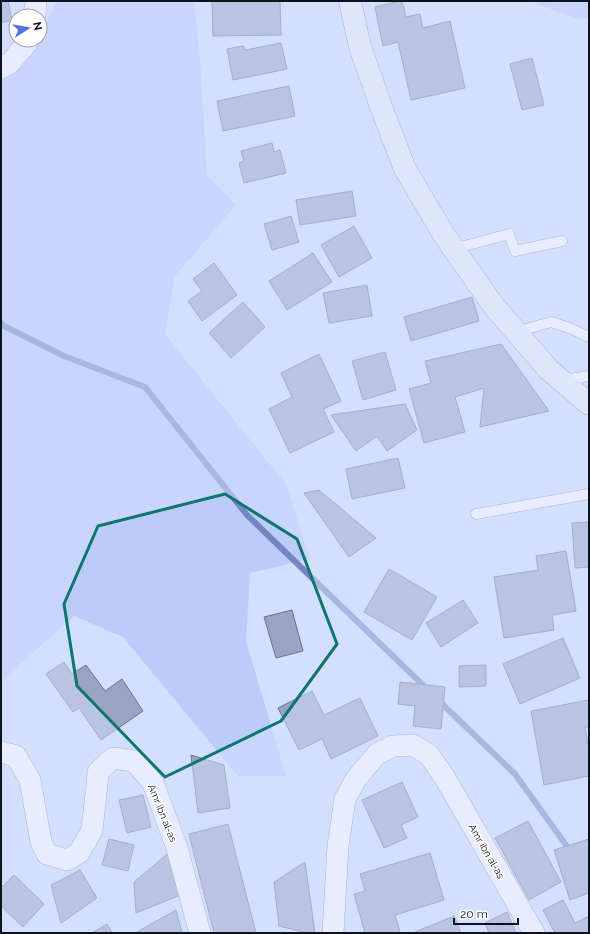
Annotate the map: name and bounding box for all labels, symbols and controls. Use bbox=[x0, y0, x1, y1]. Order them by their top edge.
north arrow bbox=[8, 8, 48, 48]
text: N bbox=[30, 21, 45, 31]
street label: Amr ibn al-as bbox=[146, 783, 179, 844]
street label: Amr ibn al-as bbox=[467, 822, 507, 881]
scale bar bbox=[454, 900, 518, 926]
text: 20 m bbox=[460, 907, 488, 921]

